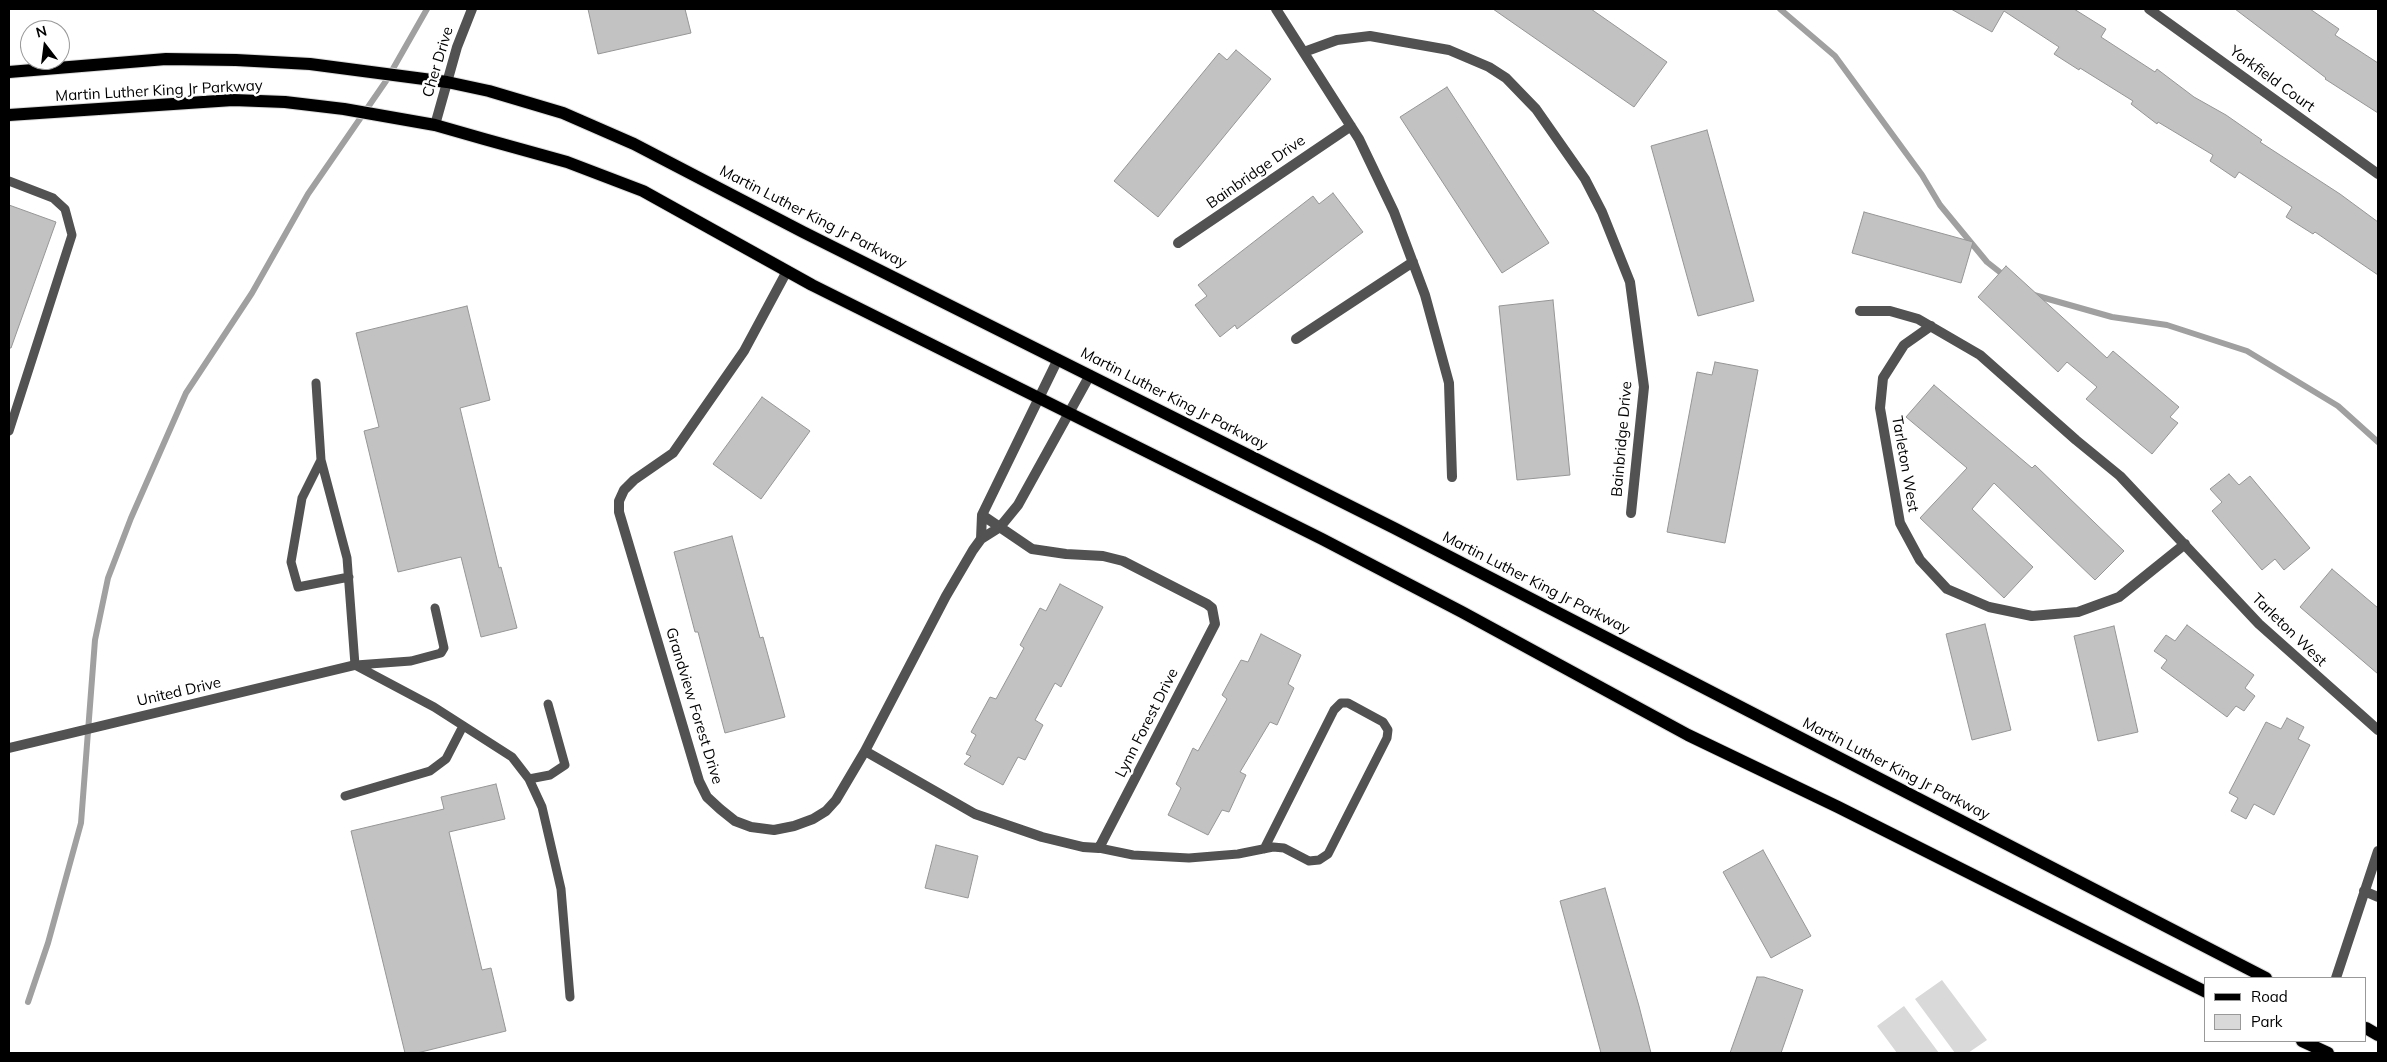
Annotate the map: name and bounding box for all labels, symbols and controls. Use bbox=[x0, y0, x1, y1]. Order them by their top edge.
north arrow bbox=[20, 20, 70, 70]
text: N bbox=[34, 21, 49, 42]
street label: Cher Drive bbox=[419, 25, 457, 99]
street label: Yorkfield Court bbox=[2226, 42, 2318, 116]
street label: Martin Luther King Jr Parkway bbox=[55, 77, 263, 105]
street label: Bainbridge Drive bbox=[1203, 131, 1309, 213]
street label: Martin Luther King Jr Parkway bbox=[716, 162, 910, 272]
street label: Martin Luther King Jr Parkway bbox=[1077, 344, 1271, 454]
street label: Bainbridge Drive bbox=[1608, 380, 1636, 498]
street label: Tarleton West bbox=[1888, 415, 1922, 513]
street label: Martin Luther King Jr Parkway bbox=[1439, 528, 1633, 638]
street label: Tarleton West bbox=[2248, 590, 2330, 670]
street label: Grandview Forest Drive bbox=[662, 626, 726, 786]
street label: Lynn Forest Drive bbox=[1112, 665, 1182, 781]
street label: United Drive bbox=[135, 674, 223, 710]
street label: Martin Luther King Jr Parkway bbox=[1799, 714, 1993, 824]
legend bbox=[2204, 977, 2367, 1042]
text: Road bbox=[2251, 987, 2288, 1006]
text: Park bbox=[2251, 1012, 2283, 1031]

